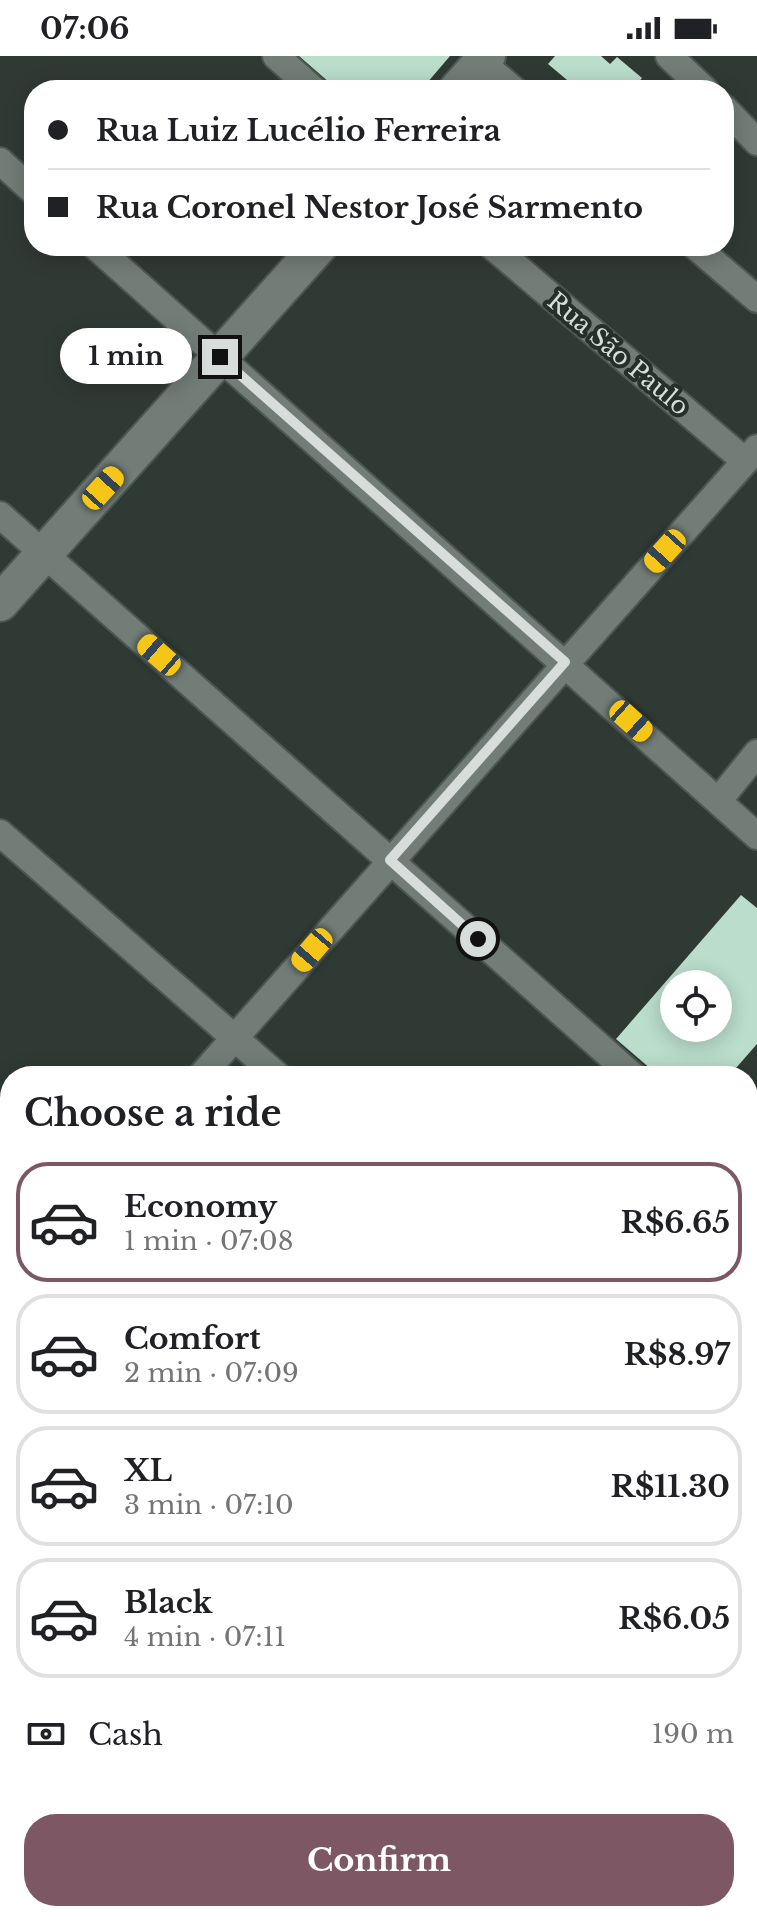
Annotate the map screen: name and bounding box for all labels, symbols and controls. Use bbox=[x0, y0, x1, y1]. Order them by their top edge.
text: 07:06 bbox=[40, 10, 130, 47]
text: Rua Luiz Lucélio Ferreira bbox=[96, 112, 501, 149]
text: Rua Coronel Nestor José Sarmento bbox=[96, 189, 643, 226]
street label: Rua São Paulo bbox=[542, 286, 695, 421]
callout: 1 min bbox=[60, 329, 192, 385]
route end bbox=[202, 339, 238, 375]
text: 1 min bbox=[88, 340, 164, 372]
car bbox=[78, 462, 128, 514]
car bbox=[640, 525, 690, 577]
car bbox=[133, 630, 185, 680]
car bbox=[605, 696, 657, 746]
route start bbox=[460, 921, 496, 957]
car bbox=[287, 924, 337, 976]
map controls bbox=[660, 970, 732, 1042]
button: locate bbox=[660, 970, 732, 1042]
text: Choose a ride bbox=[24, 1091, 281, 1136]
icon: car bbox=[28, 1186, 100, 1258]
text: Economy bbox=[124, 1188, 277, 1225]
text: R$6.65 bbox=[621, 1204, 730, 1241]
text: 1 min · 07:08 bbox=[124, 1225, 293, 1257]
icon: car bbox=[28, 1318, 100, 1390]
text: Comfort bbox=[124, 1320, 261, 1357]
text: R$8.97 bbox=[624, 1336, 730, 1373]
text: 2 min · 07:09 bbox=[124, 1357, 299, 1389]
icon: car bbox=[28, 1450, 100, 1522]
text: XL bbox=[124, 1452, 172, 1489]
text: R$11.30 bbox=[611, 1468, 730, 1505]
text: 3 min · 07:10 bbox=[124, 1489, 294, 1521]
icon: car bbox=[28, 1582, 100, 1654]
text: Black bbox=[124, 1584, 212, 1621]
text: R$6.05 bbox=[618, 1600, 730, 1637]
text: 4 min · 07:11 bbox=[124, 1621, 286, 1653]
icon: cash bbox=[24, 1712, 68, 1756]
text: Cash bbox=[88, 1716, 163, 1753]
text: 190 m bbox=[652, 1718, 734, 1750]
button: Confirm bbox=[24, 1814, 734, 1906]

